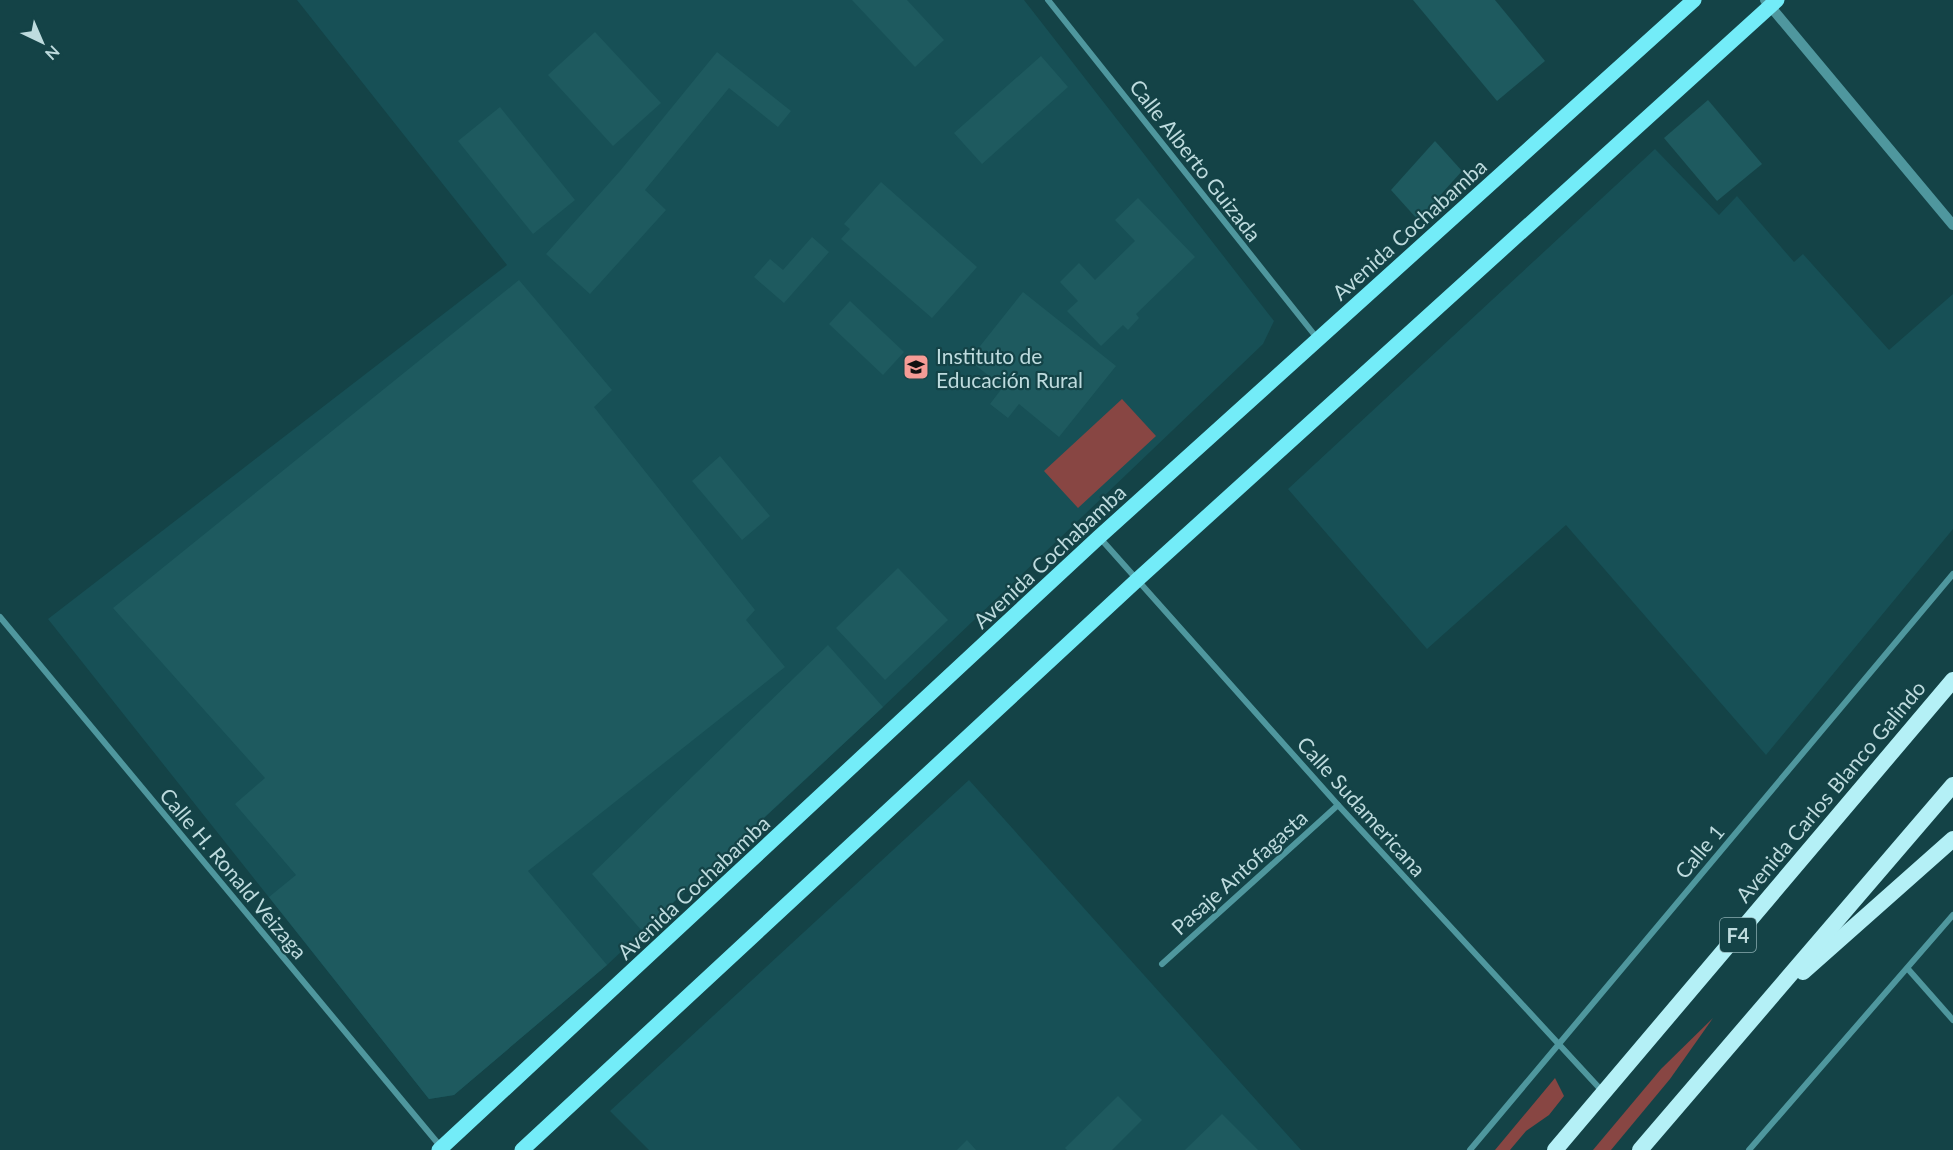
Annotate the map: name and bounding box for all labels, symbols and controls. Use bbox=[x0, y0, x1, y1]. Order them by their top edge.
north arrow bbox=[12, 12, 72, 72]
text: N bbox=[42, 42, 64, 64]
street label: Calle Alberto Guizada bbox=[1125, 74, 1267, 246]
street label: Avenida Cochabamba bbox=[1327, 153, 1491, 305]
place label: Instituto de Educación Rural bbox=[936, 343, 1083, 392]
school or university icon: Instituto de Educación Rural bbox=[901, 352, 931, 382]
street label: Avenida Cochabamba bbox=[968, 479, 1130, 633]
street label: Avenida Carlos Blanco Galindo bbox=[1730, 675, 1930, 907]
street label: Calle Sudamericana bbox=[1293, 731, 1431, 881]
street label: Calle H. Ronald Veizaga bbox=[155, 783, 313, 963]
street label: Pasaje Antofagasta bbox=[1166, 804, 1312, 940]
street label: Avenida Cochabamba bbox=[612, 810, 774, 964]
street label: Calle 1 bbox=[1669, 819, 1729, 883]
road number: F4 bbox=[1720, 918, 1756, 952]

